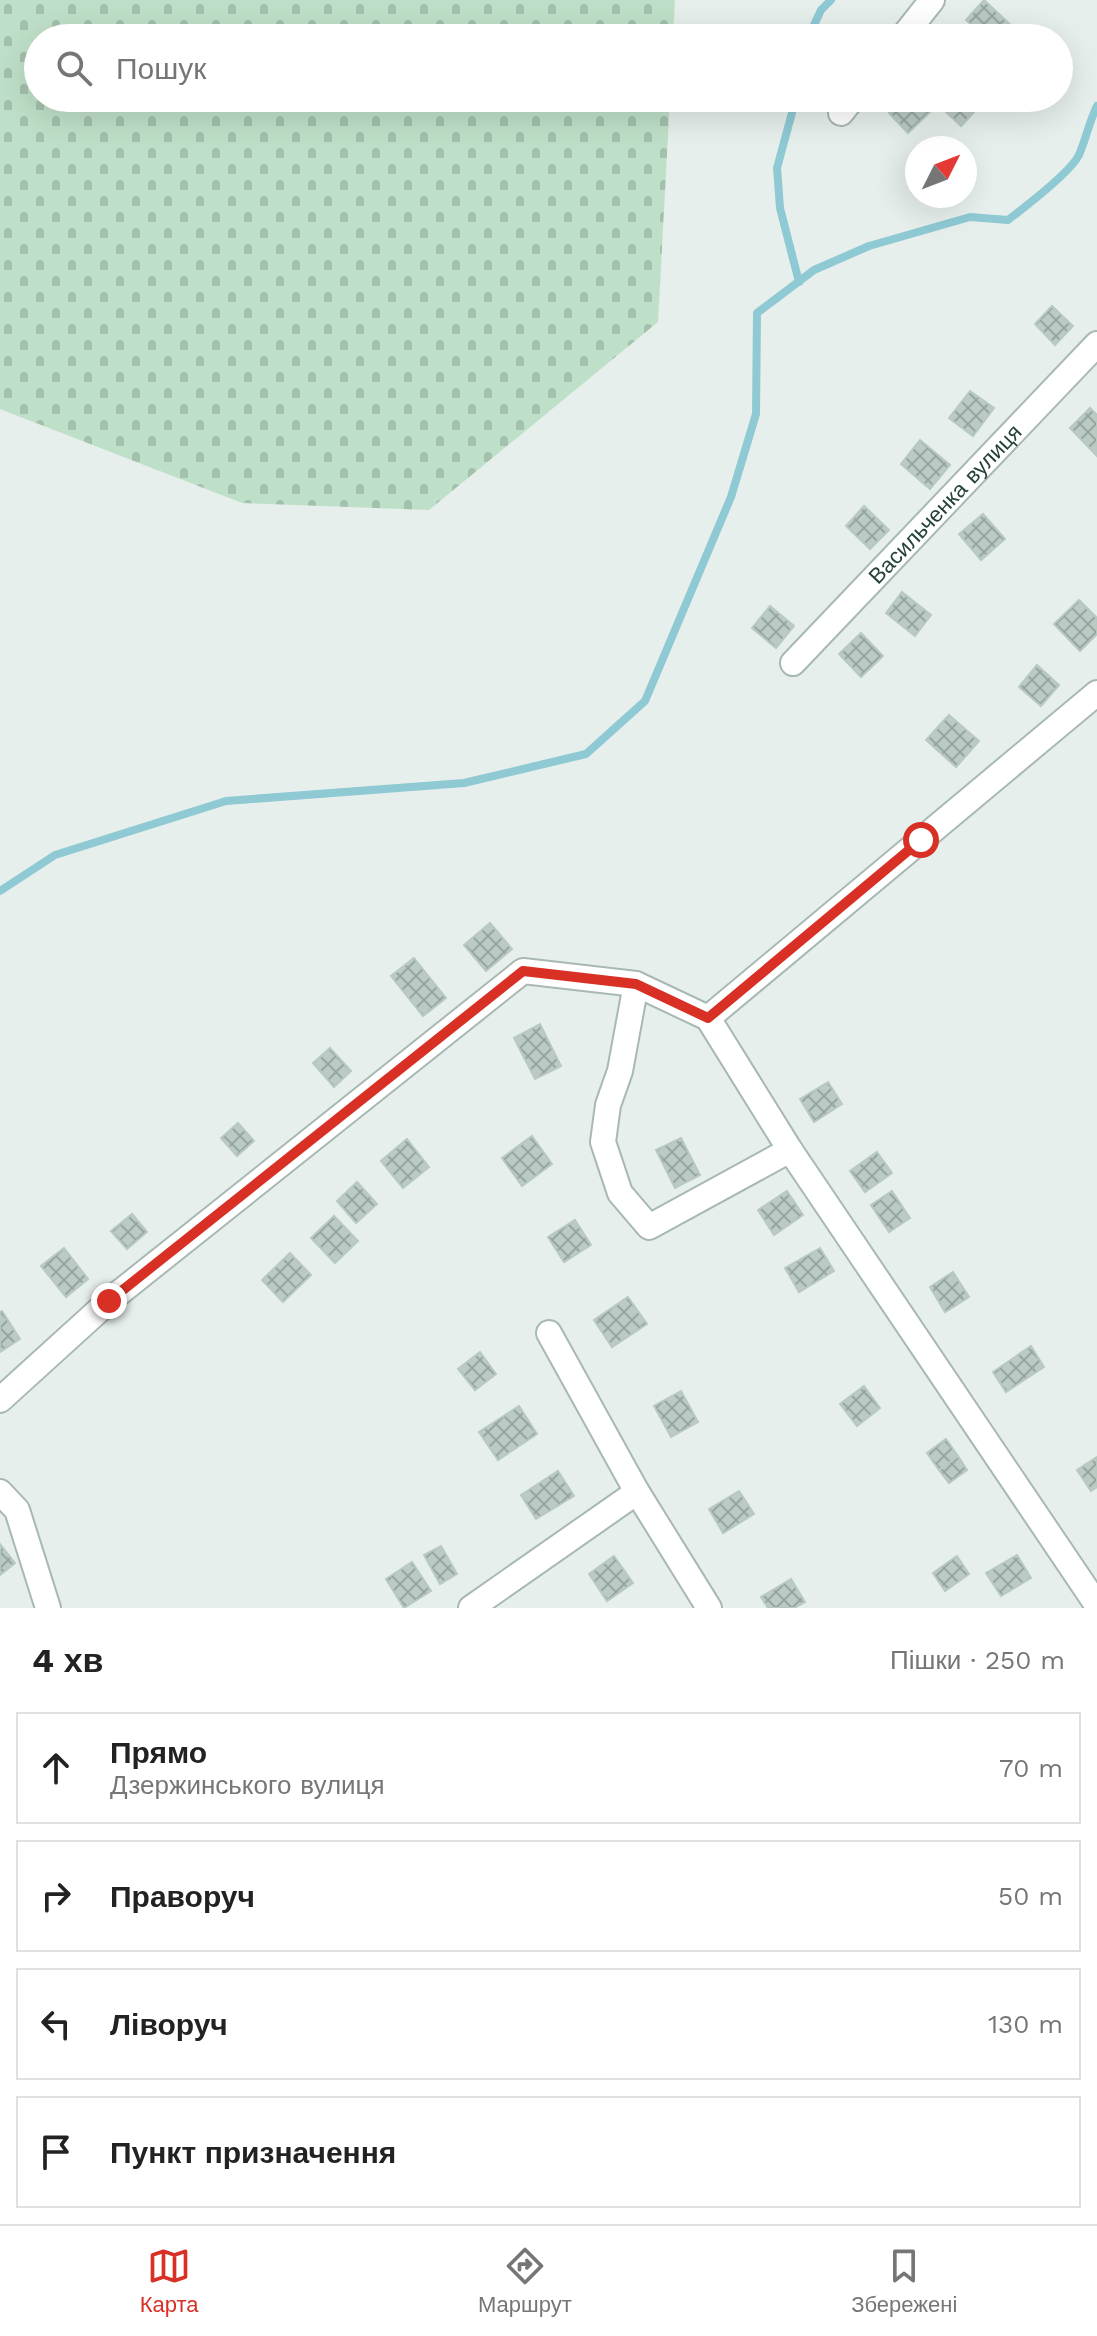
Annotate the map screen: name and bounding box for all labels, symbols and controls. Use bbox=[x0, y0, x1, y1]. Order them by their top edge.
search box bbox=[24, 24, 1073, 112]
icon: search bbox=[52, 46, 96, 90]
text: Пошук bbox=[116, 51, 206, 86]
north arrow bbox=[905, 136, 977, 208]
street label: Васильченка вулиця bbox=[863, 419, 1026, 588]
route start bbox=[903, 822, 939, 858]
route end bbox=[91, 1283, 127, 1319]
text: 4 хв bbox=[32, 1640, 104, 1680]
text: Пішки · 250 m bbox=[890, 1645, 1065, 1675]
text: Прямо bbox=[110, 1735, 207, 1770]
icon: ahead bbox=[34, 1746, 78, 1790]
text: 70 m bbox=[999, 1753, 1063, 1783]
text: Дзержинського вулиця bbox=[110, 1770, 385, 1800]
icon: right bbox=[34, 1874, 78, 1918]
text: Праворуч bbox=[110, 1879, 255, 1914]
text: 50 m bbox=[998, 1881, 1063, 1911]
icon: left bbox=[34, 2002, 78, 2046]
text: Ліворуч bbox=[110, 2007, 228, 2042]
text: 130 m bbox=[988, 2009, 1063, 2039]
icon: arrive bbox=[34, 2130, 78, 2174]
text: Пункт призначення bbox=[110, 2135, 396, 2170]
tab: Карта bbox=[140, 2244, 199, 2318]
tab: Маршрут bbox=[478, 2244, 572, 2318]
tab: Збережені bbox=[851, 2244, 957, 2318]

